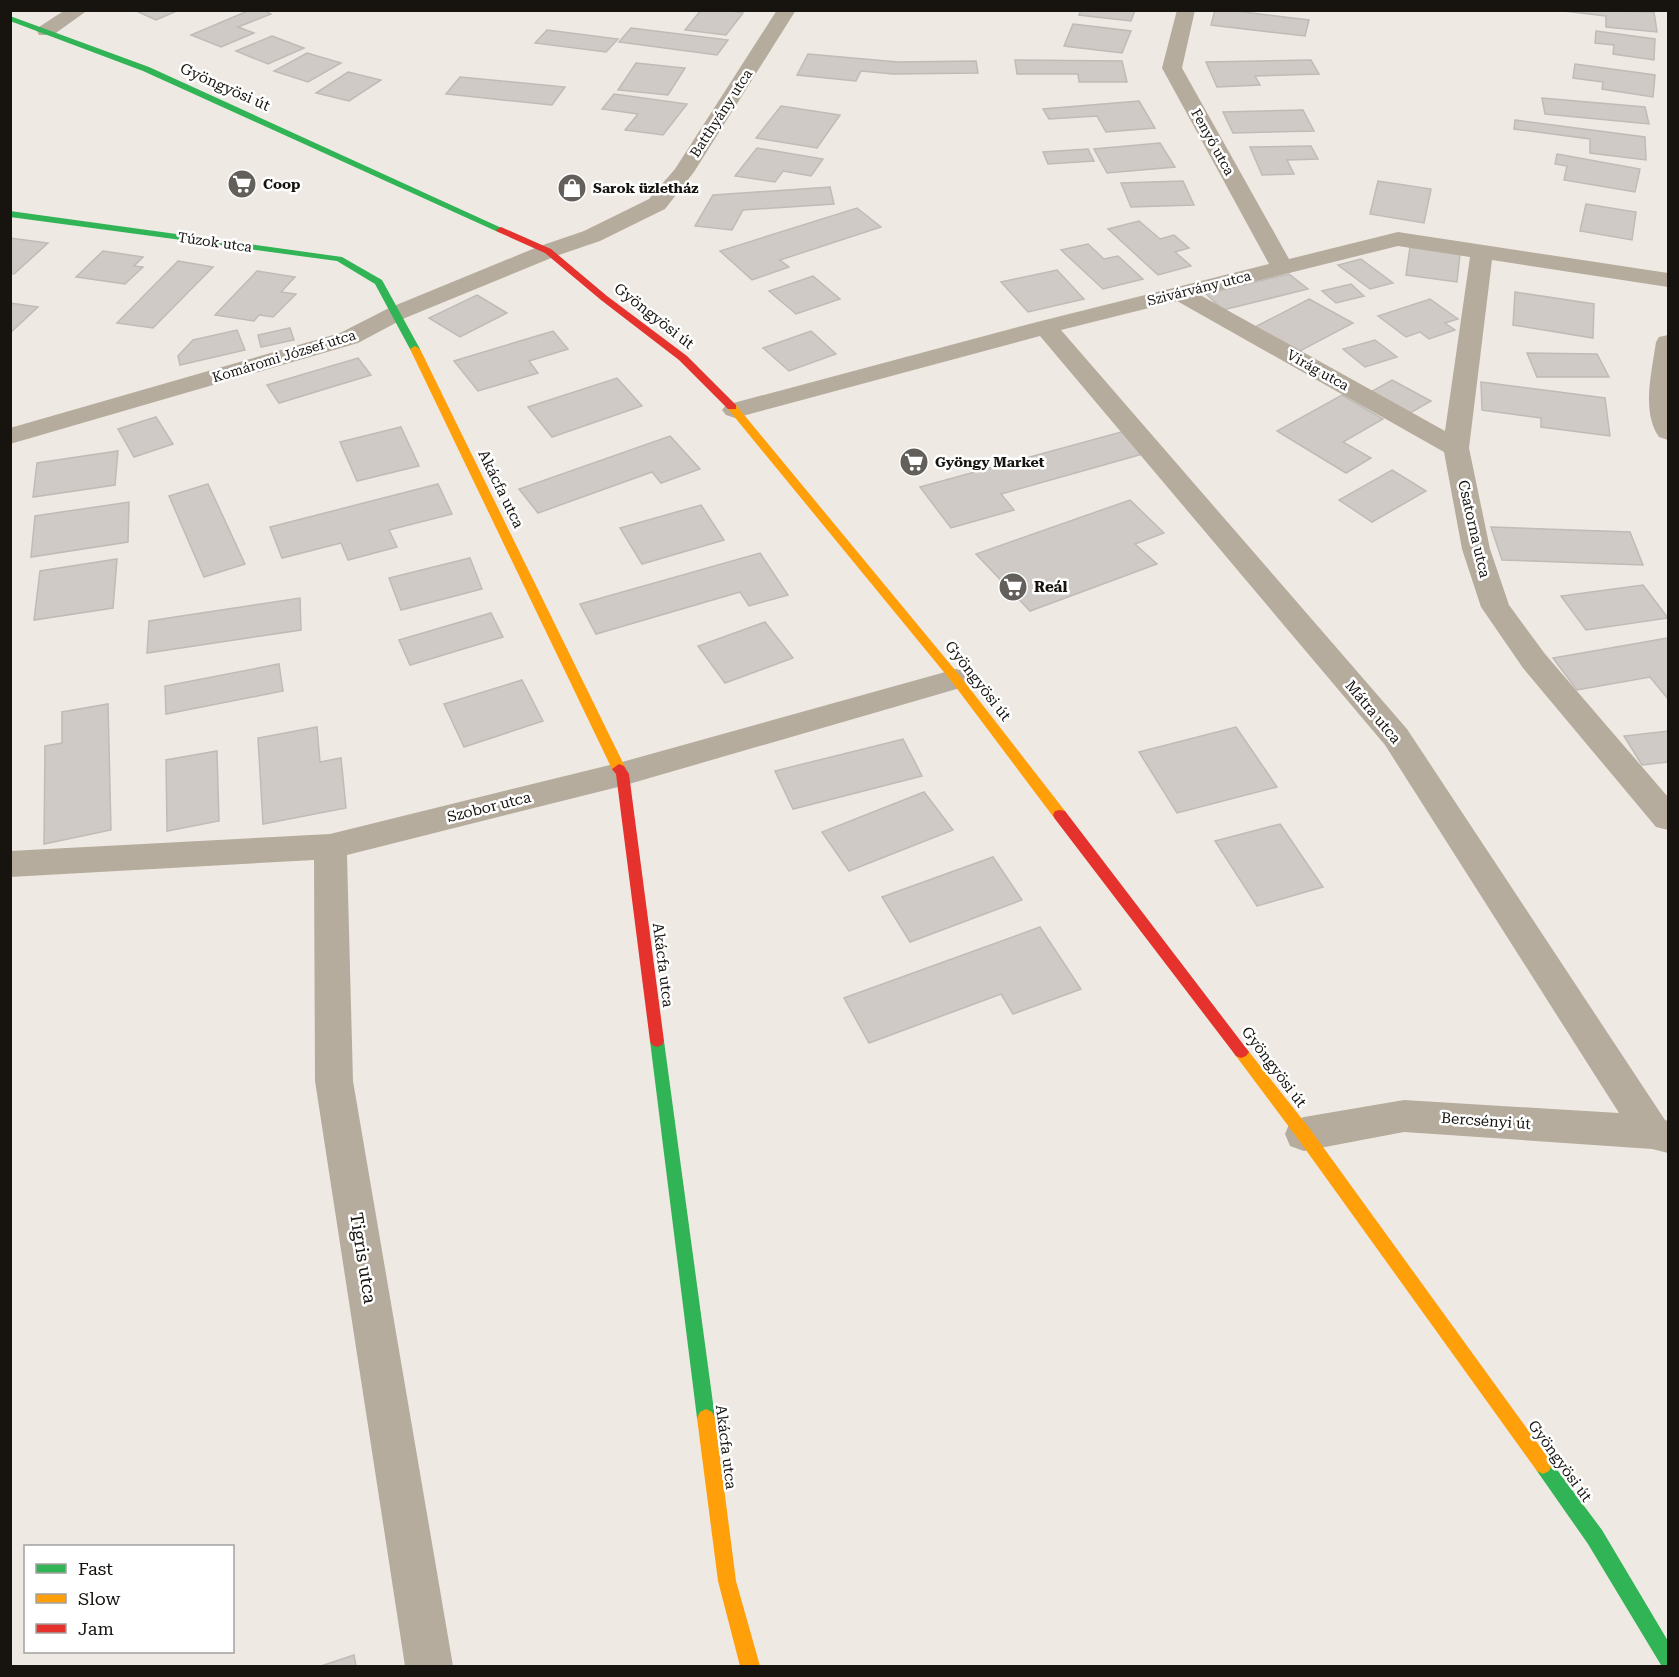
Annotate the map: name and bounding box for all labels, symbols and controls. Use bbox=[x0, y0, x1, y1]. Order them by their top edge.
street label: Gyöngyösi út bbox=[177, 59, 273, 115]
street label: Batthyány utca bbox=[687, 66, 756, 160]
street label: Fenyő utca bbox=[1188, 106, 1238, 178]
supermarket icon: Coop bbox=[226, 168, 258, 200]
shop icon: Sarok üzletház bbox=[556, 172, 588, 204]
place label: Coop bbox=[263, 176, 300, 192]
place label: Sarok üzletház bbox=[593, 180, 698, 196]
street label: Túzok utca bbox=[177, 229, 254, 255]
street label: Szivárvány utca bbox=[1145, 267, 1253, 309]
street label: Gyöngyösi út bbox=[610, 279, 698, 353]
street label: Komáromi József utca bbox=[210, 326, 358, 385]
street label: Virág utca bbox=[1284, 346, 1352, 394]
supermarket icon: Gyöngy Market bbox=[898, 446, 930, 478]
street label: Akácfa utca bbox=[474, 447, 528, 531]
place label: Gyöngy Market bbox=[935, 454, 1045, 470]
street label: Csatorna utca bbox=[1454, 478, 1494, 580]
supermarket icon: Reál bbox=[997, 571, 1029, 603]
place label: Reál bbox=[1034, 578, 1067, 596]
street label: Gyöngyösi út bbox=[941, 637, 1015, 725]
street label: Mátra utca bbox=[1341, 677, 1405, 747]
street label: Szobor utca bbox=[445, 788, 533, 826]
street label: Akácfa utca bbox=[649, 922, 677, 1008]
street label: Gyöngyösi út bbox=[1238, 1023, 1310, 1111]
street label: Bercsényi út bbox=[1440, 1109, 1532, 1133]
street label: Tigris utca bbox=[346, 1211, 381, 1305]
street label: Akácfa utca bbox=[712, 1404, 740, 1490]
street label: Gyöngyösi út bbox=[1524, 1417, 1596, 1506]
legend bbox=[24, 1545, 234, 1653]
text: Fast bbox=[78, 1558, 113, 1579]
text: Slow bbox=[78, 1588, 120, 1609]
text: Jam bbox=[78, 1618, 114, 1639]

